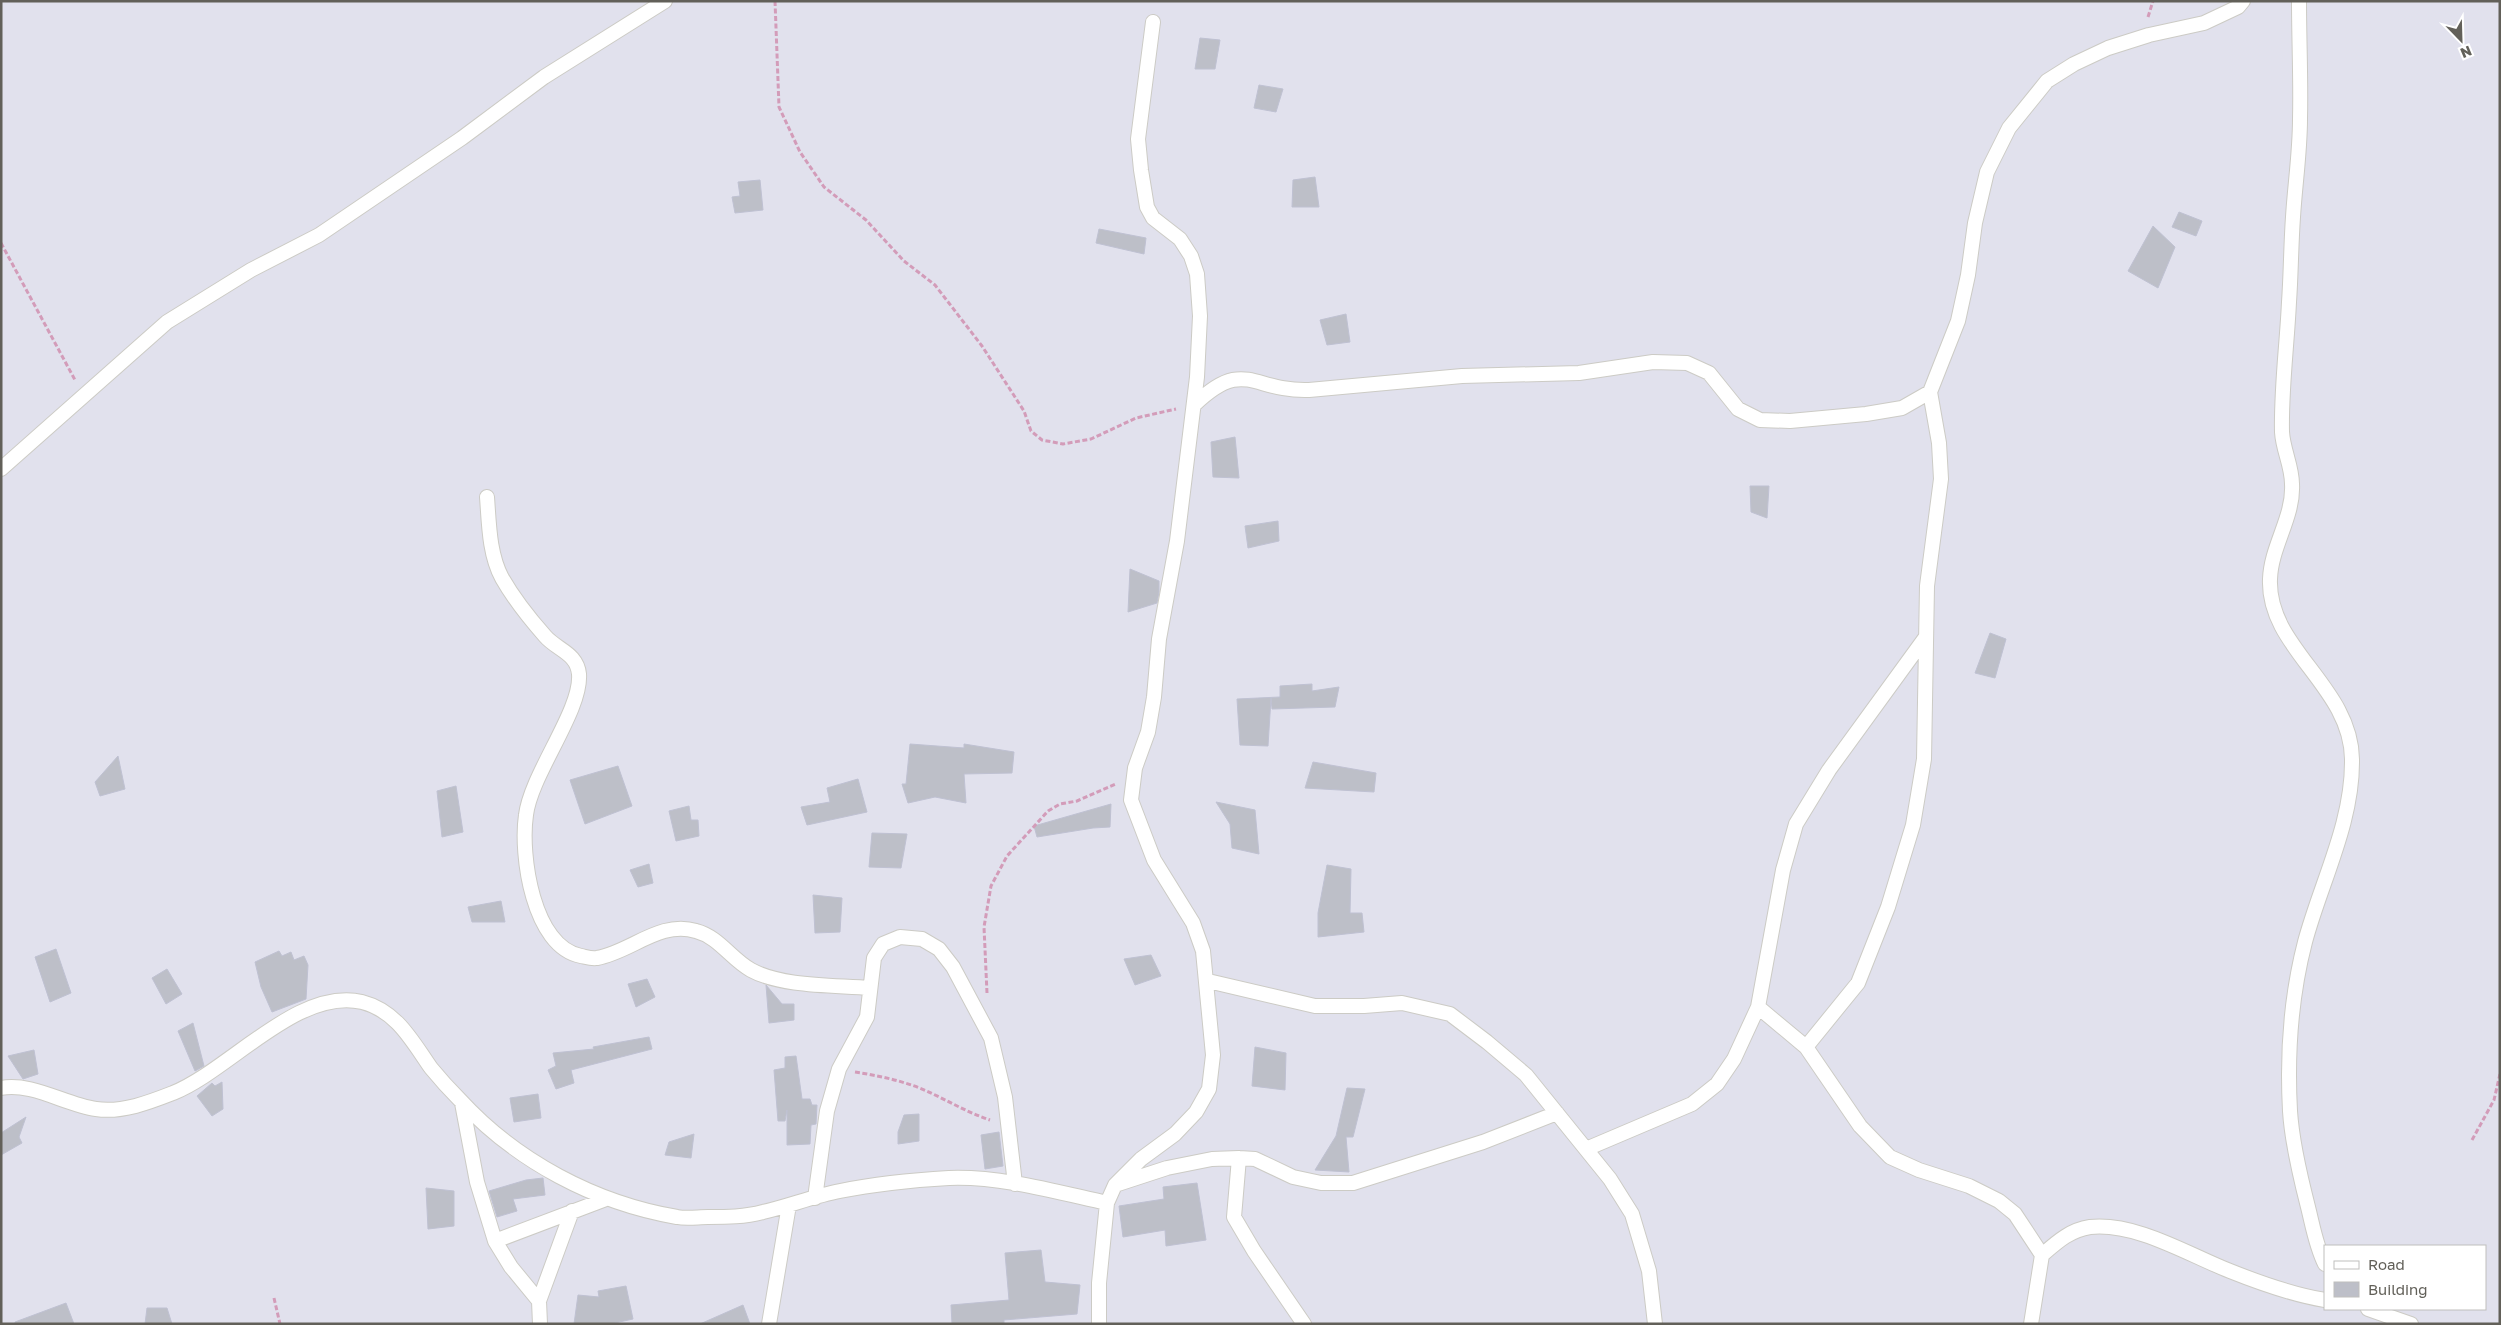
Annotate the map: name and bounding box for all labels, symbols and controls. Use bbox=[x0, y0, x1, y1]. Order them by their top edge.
north arrow bbox=[2436, 15, 2486, 65]
text: N bbox=[2458, 43, 2474, 62]
legend bbox=[2324, 1245, 2486, 1310]
text: Road bbox=[2368, 1255, 2405, 1273]
text: Building bbox=[2368, 1280, 2428, 1298]

